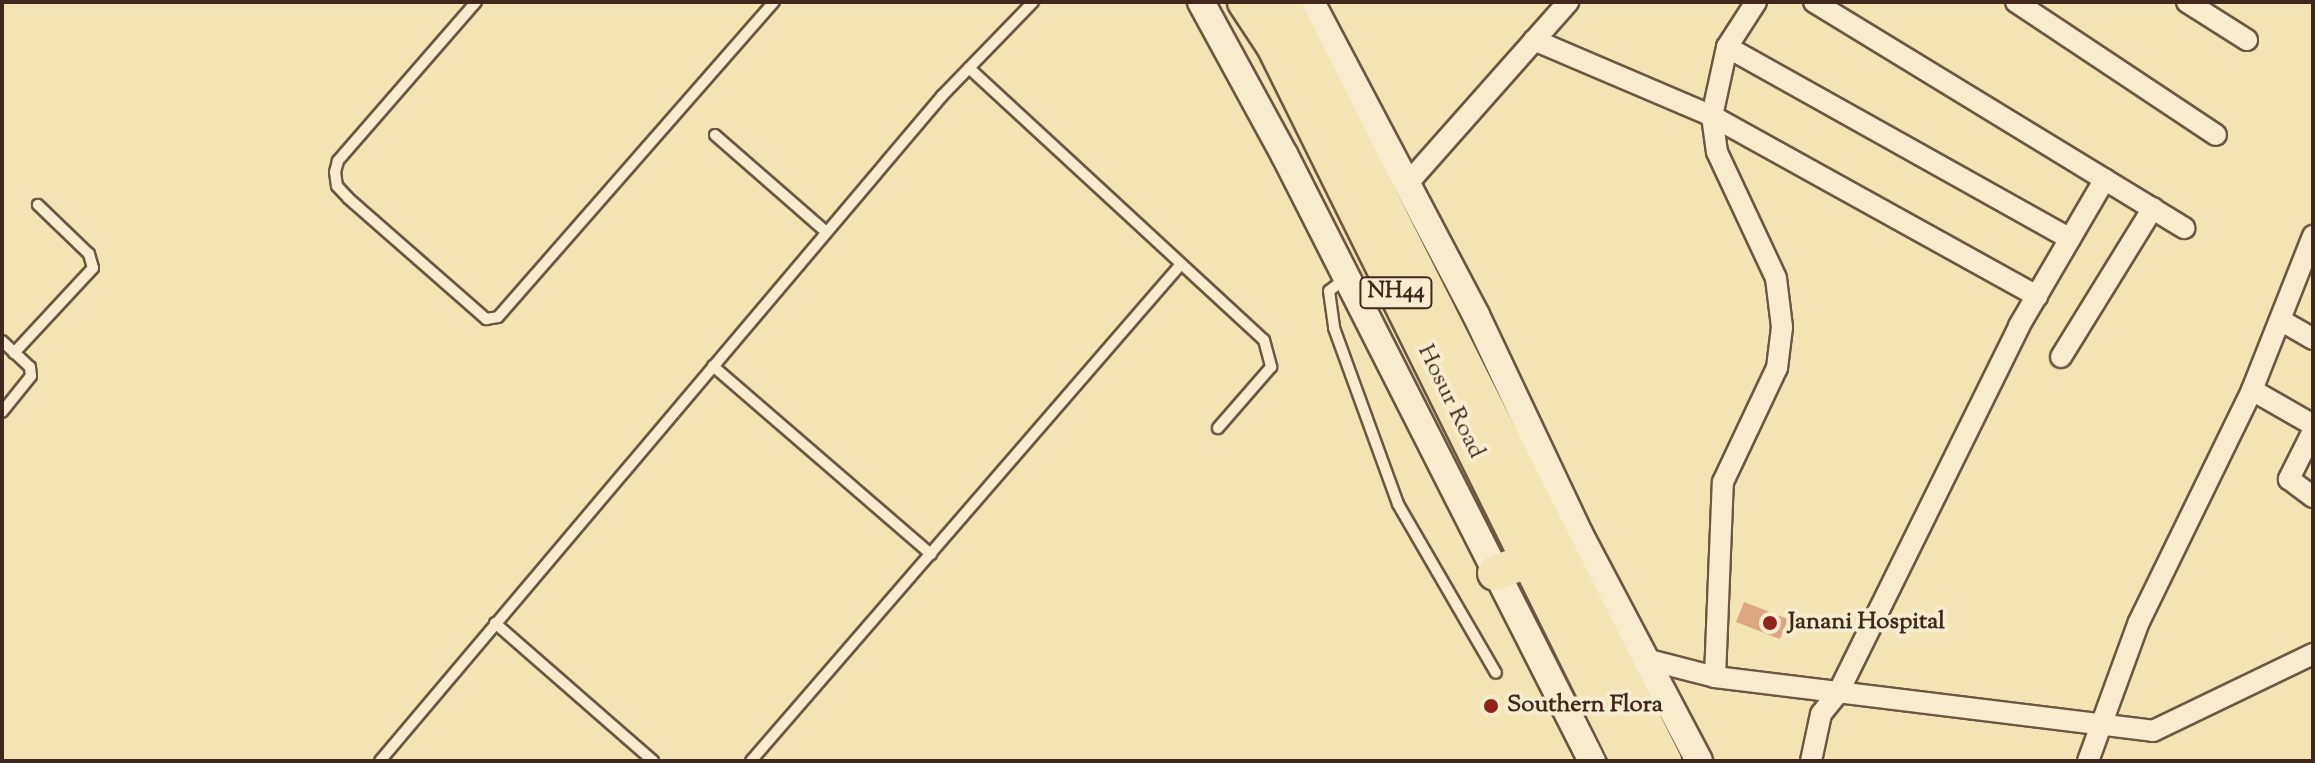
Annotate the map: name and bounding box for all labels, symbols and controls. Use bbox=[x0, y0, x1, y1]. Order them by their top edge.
road number: NH44 bbox=[1358, 275, 1434, 311]
street label: Hosur Road bbox=[1410, 340, 1490, 464]
place label: Janani Hospital bbox=[1788, 609, 1945, 637]
marker: Janani Hospital bbox=[1759, 612, 1781, 634]
place label: Southern Flora bbox=[1507, 692, 1663, 720]
marker: Southern Flora bbox=[1482, 697, 1500, 715]

